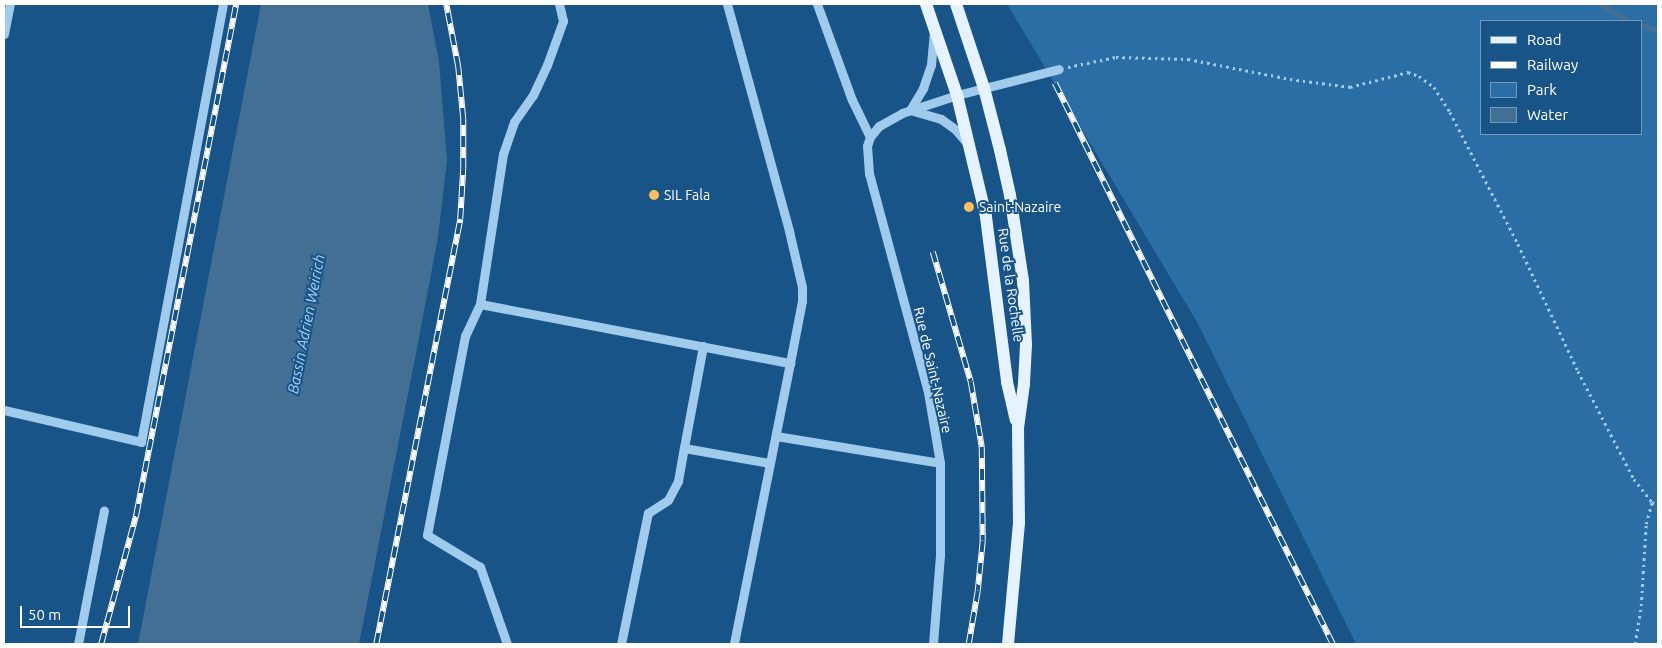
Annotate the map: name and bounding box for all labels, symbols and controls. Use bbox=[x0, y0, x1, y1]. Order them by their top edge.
legend bbox=[1480, 20, 1642, 135]
text: Road bbox=[1527, 31, 1562, 48]
text: Railway bbox=[1527, 56, 1578, 73]
text: Park bbox=[1527, 81, 1557, 98]
text: Water bbox=[1527, 106, 1568, 123]
place label: SIL Fala bbox=[664, 187, 710, 203]
marker: SIL Fala bbox=[648, 189, 660, 201]
place label: Saint-Nazaire bbox=[979, 199, 1061, 215]
marker: Saint-Nazaire bbox=[963, 201, 975, 213]
street label: Rue de la Rochelle bbox=[995, 227, 1027, 343]
water label: Bassin Adrien Weirich bbox=[284, 253, 328, 395]
street label: Rue de Saint-Nazaire bbox=[910, 305, 956, 435]
scale bar bbox=[22, 596, 132, 628]
text: 50 m bbox=[28, 606, 61, 623]

